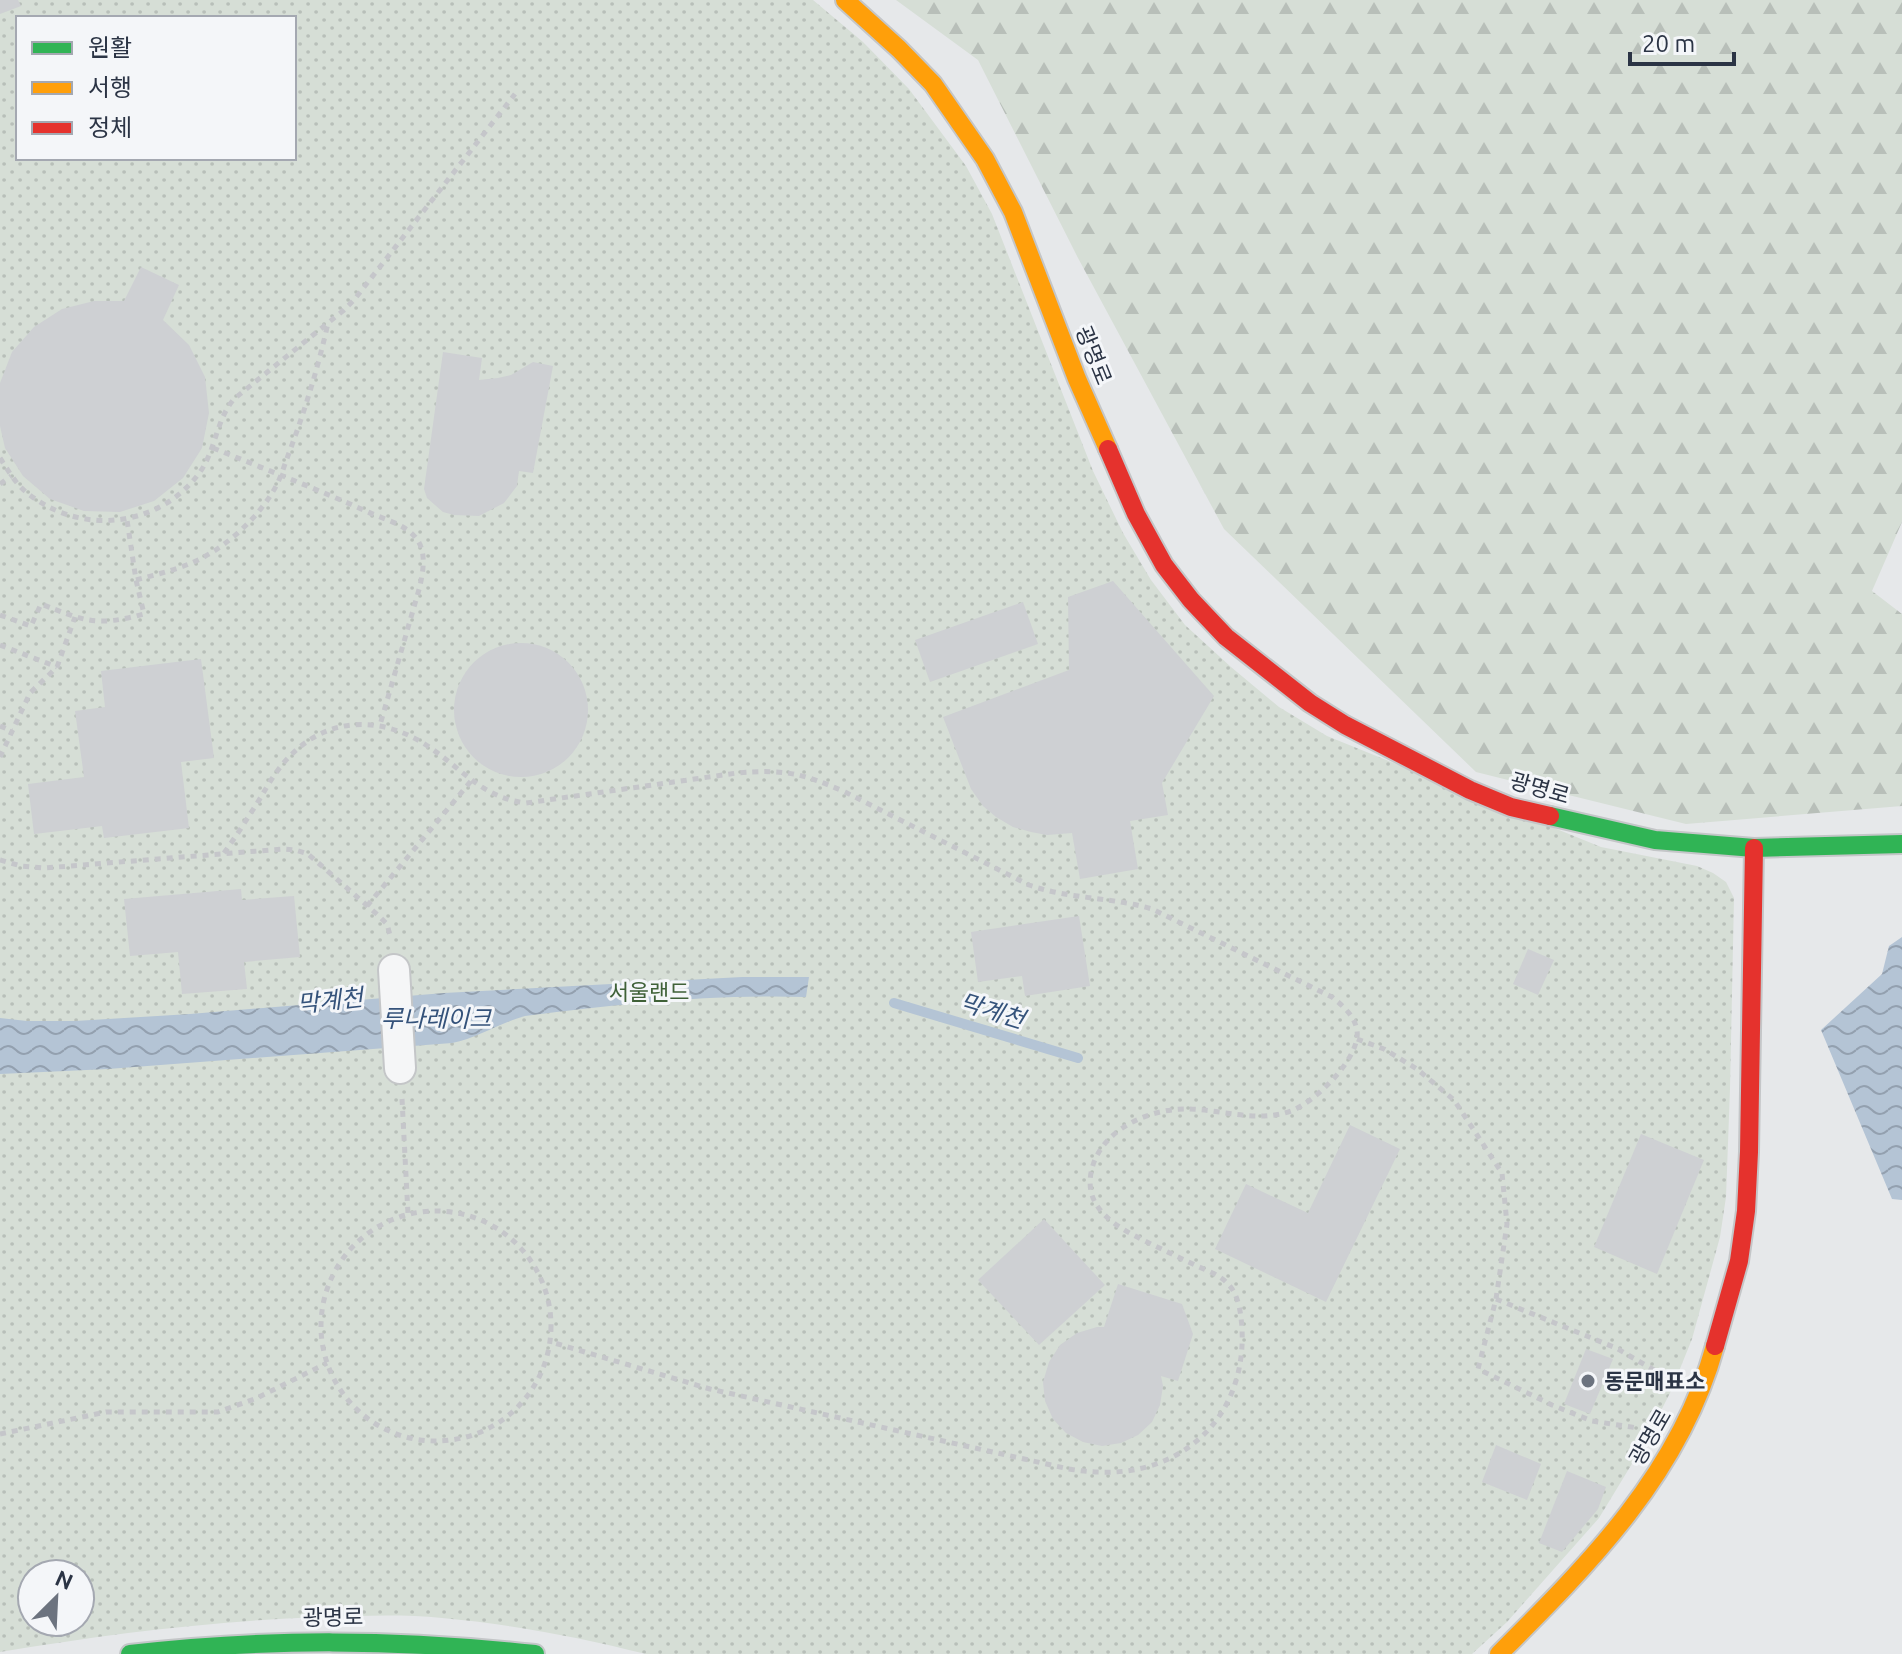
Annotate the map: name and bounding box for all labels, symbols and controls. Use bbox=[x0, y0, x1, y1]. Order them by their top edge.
legend bbox=[16, 16, 296, 160]
scale bar bbox=[1630, 16, 1734, 66]
text: 20 m bbox=[1642, 30, 1695, 57]
text: 원활 bbox=[88, 34, 132, 61]
text: 서행 bbox=[88, 74, 132, 101]
text: 정체 bbox=[88, 114, 132, 141]
street label: 광명로 bbox=[1071, 322, 1117, 388]
street label: 광명로 bbox=[1508, 767, 1573, 808]
park label: 서울랜드 bbox=[609, 979, 689, 1004]
water label: 막계천 bbox=[296, 983, 367, 1017]
water label: 막계천 bbox=[957, 988, 1031, 1034]
water label: 루나레이크 bbox=[381, 1005, 492, 1032]
place label: 동문매표소 bbox=[1604, 1368, 1705, 1393]
marker: 동문매표소 bbox=[1579, 1372, 1597, 1390]
street label: 광명로 bbox=[1624, 1404, 1676, 1469]
north arrow bbox=[16, 1558, 96, 1638]
text: N bbox=[52, 1565, 77, 1594]
street label: 광명로 bbox=[302, 1603, 364, 1630]

